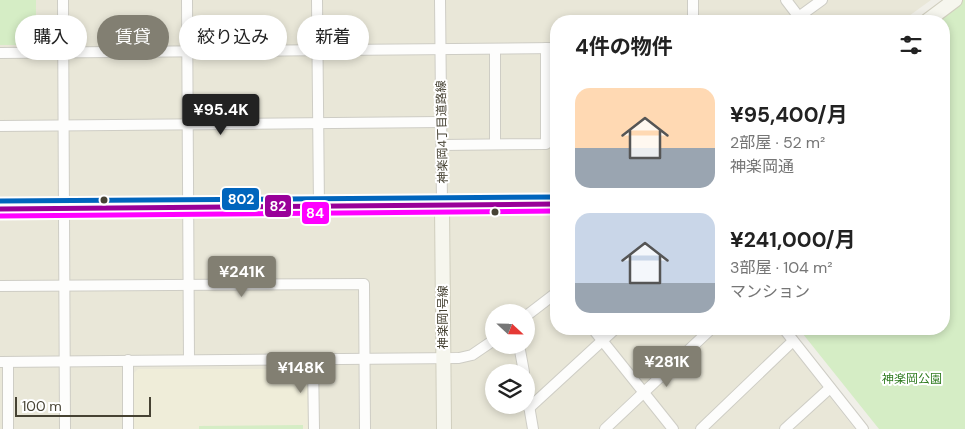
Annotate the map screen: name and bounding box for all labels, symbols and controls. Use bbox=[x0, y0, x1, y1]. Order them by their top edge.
chip: 購入 bbox=[15, 15, 87, 60]
chip: 賃貸 bbox=[97, 15, 169, 60]
chip: 絞り込み bbox=[179, 15, 287, 60]
chip: 新着 bbox=[297, 15, 369, 60]
icon: filters bbox=[897, 31, 925, 59]
text: 4件の物件 bbox=[575, 33, 673, 61]
street label: 神楽岡4丁目道路線 bbox=[433, 80, 451, 184]
pin: ¥95.4K bbox=[180, 94, 262, 136]
text: ¥95.4K bbox=[193, 99, 249, 120]
text: ¥95,400/月 bbox=[730, 101, 848, 129]
icon: home bbox=[615, 108, 675, 168]
text: 2部屋 · 52 m² bbox=[730, 132, 825, 153]
text: 神楽岡通 bbox=[730, 156, 794, 177]
line badge: 802 bbox=[221, 187, 260, 211]
text: 802 bbox=[228, 190, 254, 208]
line badge: 82 bbox=[264, 194, 292, 218]
unlabelled marker bbox=[99, 195, 109, 205]
text: 82 bbox=[270, 197, 286, 215]
line badge: 84 bbox=[301, 201, 330, 225]
text: 84 bbox=[306, 204, 324, 222]
unlabelled marker bbox=[490, 207, 500, 217]
text: ¥241,000/月 bbox=[730, 226, 856, 254]
icon: home bbox=[615, 233, 675, 293]
pin: ¥241K bbox=[207, 256, 277, 298]
text: 3部屋 · 104 m² bbox=[730, 257, 833, 278]
text: ¥241K bbox=[219, 261, 265, 282]
text: マンション bbox=[730, 281, 810, 302]
street label: 神楽岡1号線 bbox=[435, 285, 451, 349]
north arrow bbox=[485, 304, 535, 354]
map controls bbox=[485, 304, 535, 414]
pin: ¥281K bbox=[632, 346, 702, 388]
text: ¥281K bbox=[644, 351, 690, 372]
pin: ¥148K bbox=[266, 352, 336, 394]
text: ¥148K bbox=[277, 357, 325, 378]
button: layers bbox=[485, 364, 535, 414]
park label: 神楽岡公園 bbox=[882, 371, 942, 387]
scale bar bbox=[15, 394, 151, 417]
text: 100 m bbox=[22, 397, 62, 415]

